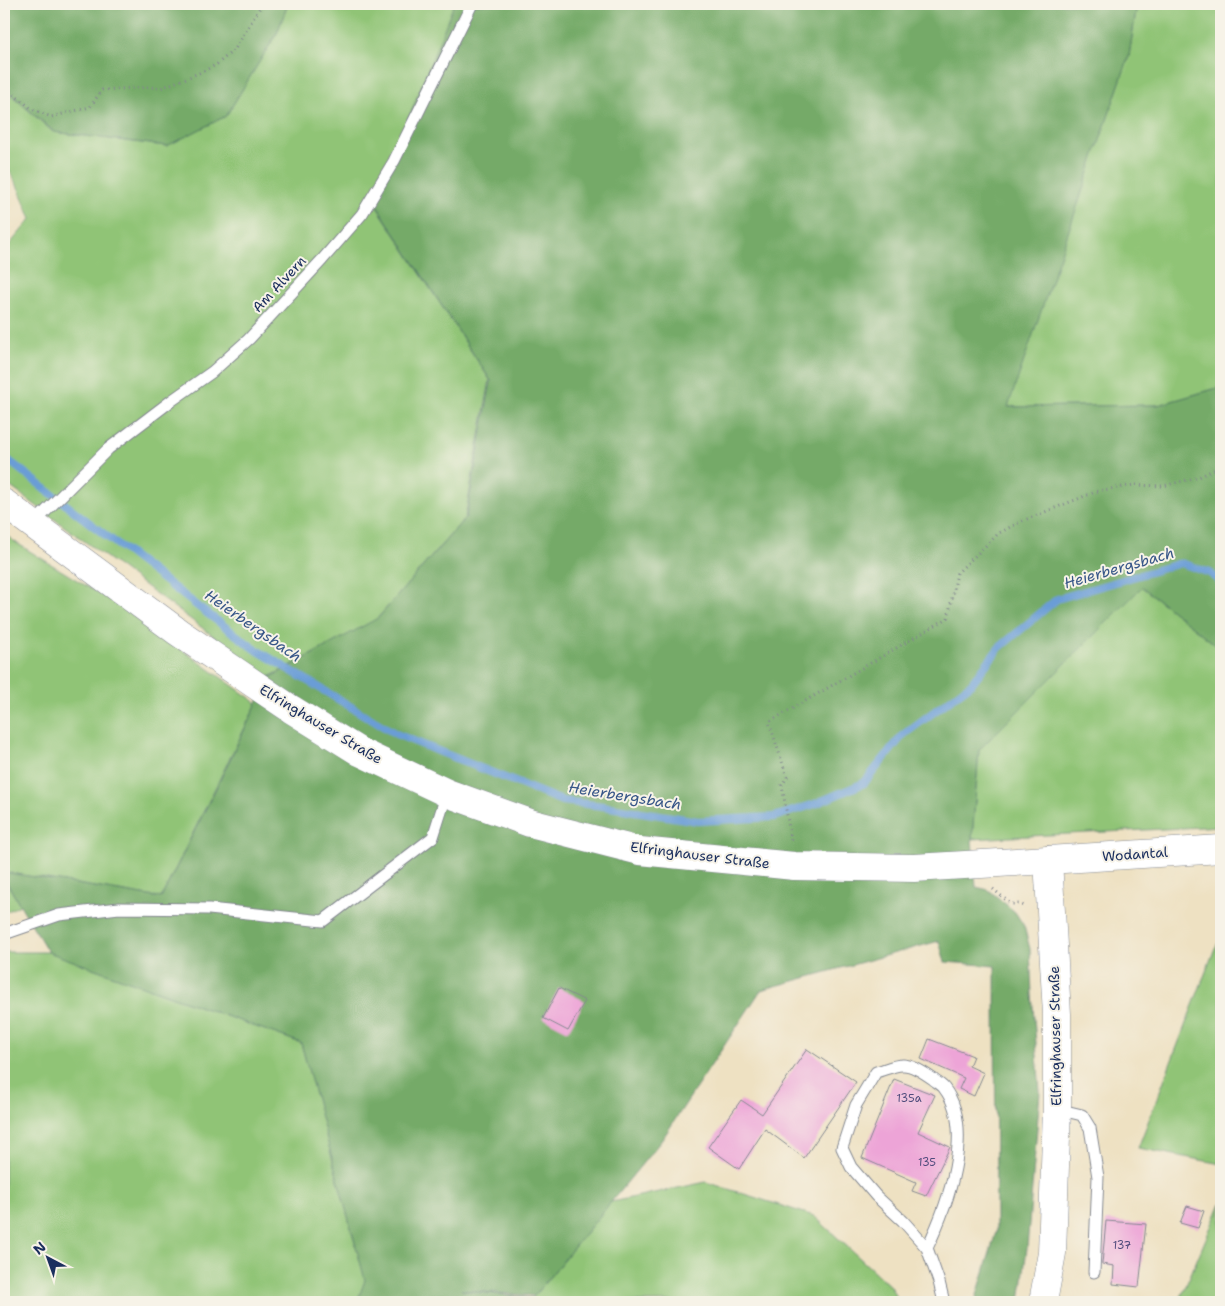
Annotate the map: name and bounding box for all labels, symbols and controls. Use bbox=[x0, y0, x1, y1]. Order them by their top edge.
street label: Am Alvern bbox=[248, 252, 310, 316]
water label: Heierbergsbach bbox=[1062, 543, 1176, 593]
water label: Heierbergsbach bbox=[201, 585, 305, 667]
street label: Elfringhauser Straße bbox=[256, 680, 386, 768]
water label: Heierbergsbach bbox=[567, 777, 683, 815]
street label: Elfringhauser Straße bbox=[629, 838, 771, 872]
street label: Wodantal bbox=[1101, 843, 1169, 865]
street label: Elfringhauser Straße bbox=[1045, 966, 1065, 1106]
house number: 135a bbox=[896, 1091, 922, 1106]
house number: 135 bbox=[918, 1155, 936, 1170]
north arrow bbox=[22, 1234, 72, 1284]
text: N bbox=[29, 1238, 50, 1259]
house number: 137 bbox=[1113, 1238, 1132, 1253]

